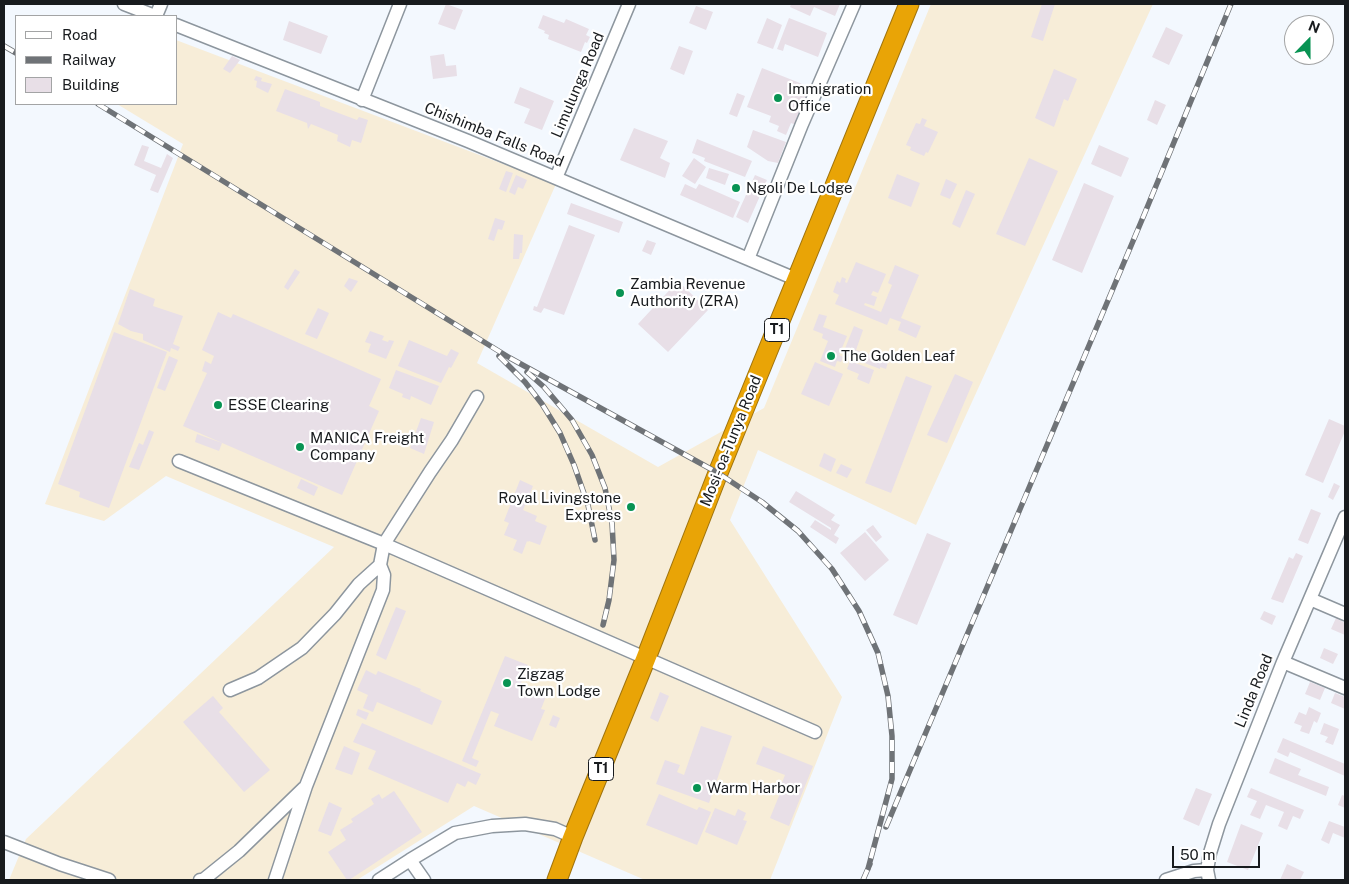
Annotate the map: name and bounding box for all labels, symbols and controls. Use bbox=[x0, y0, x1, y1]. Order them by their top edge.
legend bbox=[15, 15, 178, 105]
north arrow bbox=[1284, 15, 1334, 65]
text: N bbox=[1306, 18, 1322, 36]
text: Road bbox=[62, 26, 98, 43]
street label: Limulunga Road bbox=[548, 30, 608, 140]
text: Railway bbox=[62, 51, 116, 68]
text: Building bbox=[62, 76, 120, 93]
place label: Immigration Office bbox=[788, 80, 871, 115]
marker: Immigration Office bbox=[772, 92, 784, 104]
street label: Chishimba Falls Road bbox=[422, 99, 566, 171]
place label: Ngoli De Lodge bbox=[746, 179, 853, 197]
marker: Ngoli De Lodge bbox=[730, 182, 742, 194]
place label: Zambia Revenue Authority (ZRA) bbox=[630, 275, 746, 310]
marker: Zambia Revenue Authority (ZRA) bbox=[614, 287, 626, 299]
road number: T1 bbox=[764, 318, 790, 342]
place label: The Golden Leaf bbox=[841, 347, 955, 365]
marker: The Golden Leaf bbox=[825, 350, 837, 362]
street label: Mosi-oa-Tunya Road bbox=[696, 373, 766, 509]
place label: ESSE Clearing bbox=[228, 396, 329, 414]
marker: ESSE Clearing bbox=[212, 399, 224, 411]
place label: MANICA Freight Company bbox=[310, 429, 424, 464]
marker: MANICA Freight Company bbox=[294, 441, 306, 453]
place label: Royal Livingstone Express bbox=[498, 489, 621, 524]
marker: Royal Livingstone Express bbox=[625, 501, 637, 513]
street label: Linda Road bbox=[1231, 652, 1277, 730]
place label: Zigzag Town Lodge bbox=[517, 665, 601, 700]
marker: Zigzag Town Lodge bbox=[501, 677, 513, 689]
road number: T1 bbox=[588, 758, 614, 781]
place label: Warm Harbor bbox=[707, 779, 800, 797]
marker: Warm Harbor bbox=[691, 782, 703, 794]
scale bar bbox=[1174, 836, 1262, 868]
text: 50 m bbox=[1180, 846, 1215, 863]

